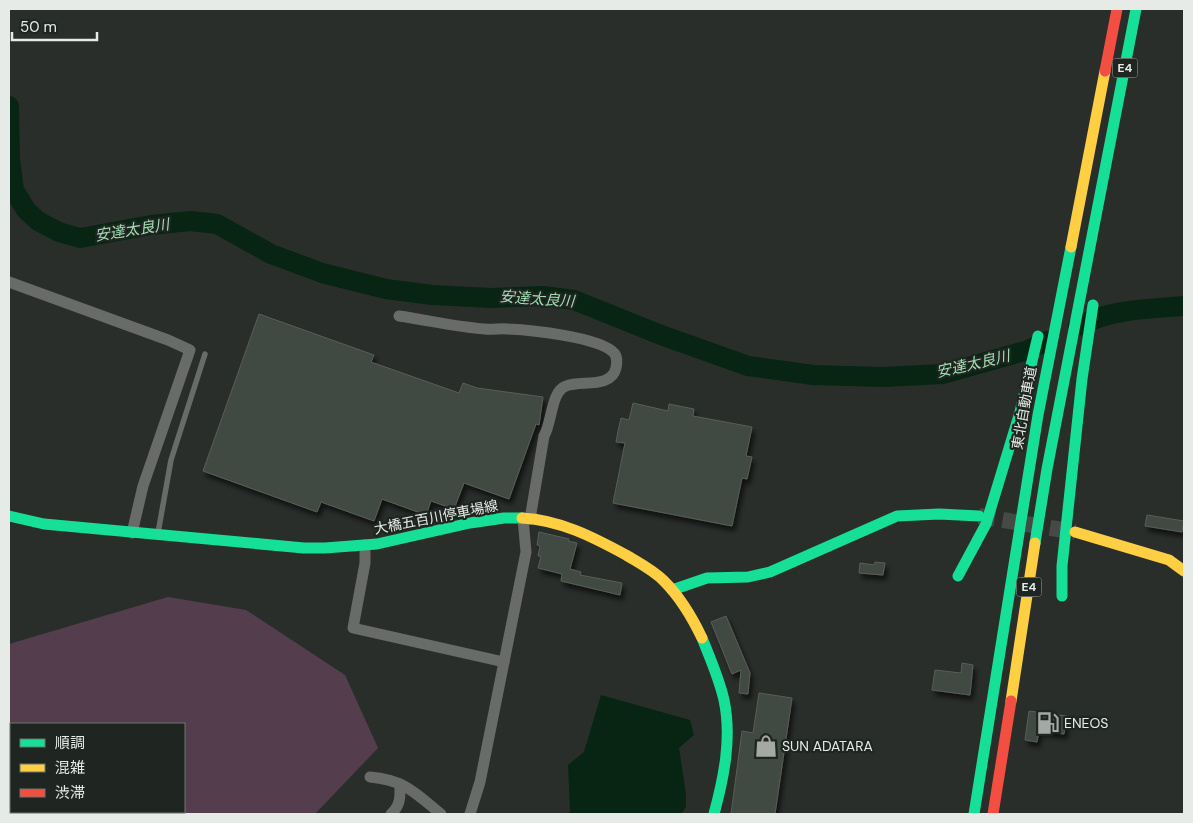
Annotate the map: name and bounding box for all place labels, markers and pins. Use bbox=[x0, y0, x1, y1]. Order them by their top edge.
fuel station icon: ENEOS bbox=[1035, 710, 1061, 736]
place label: ENEOS bbox=[1064, 714, 1108, 732]
shop icon: SUN ADATARA bbox=[753, 733, 779, 759]
place label: SUN ADATARA bbox=[782, 737, 873, 755]

